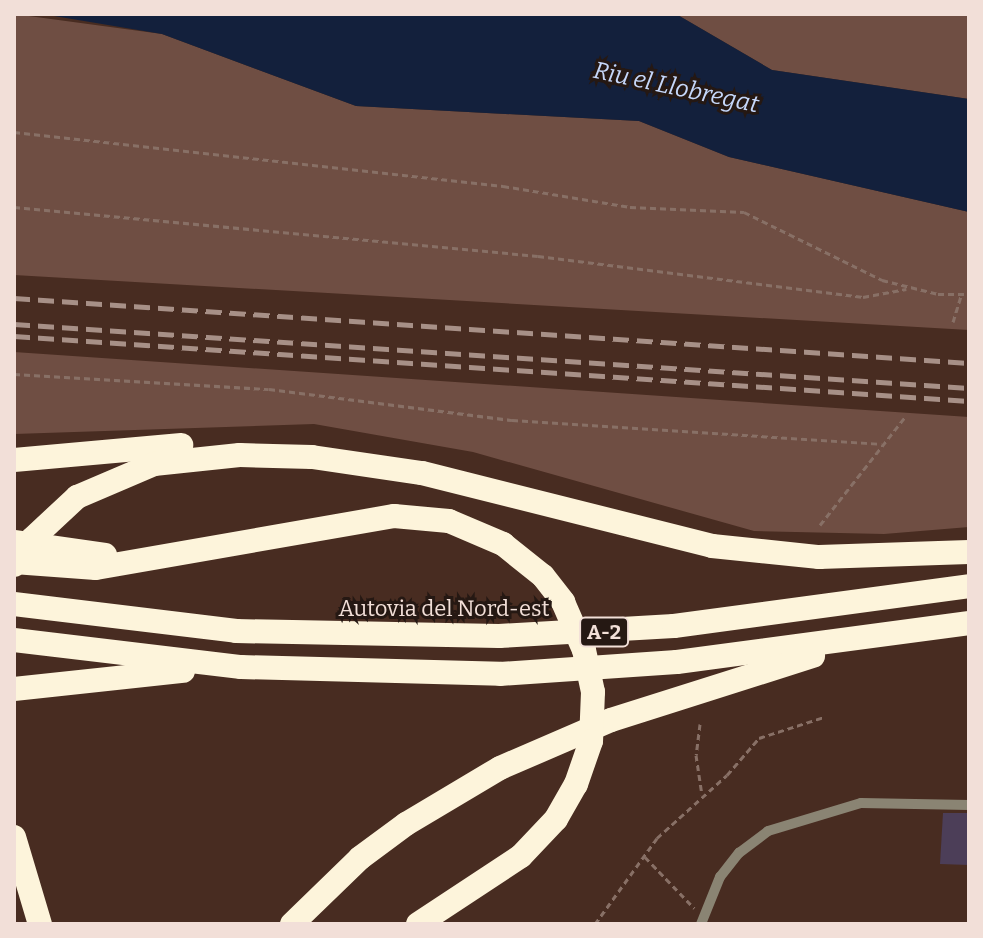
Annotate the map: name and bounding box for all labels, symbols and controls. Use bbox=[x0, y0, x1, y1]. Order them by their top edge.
water label: Riu el Llobregat bbox=[591, 56, 761, 120]
street label: Autovia del Nord-est bbox=[339, 596, 549, 622]
road number: A-2 bbox=[578, 616, 630, 648]

